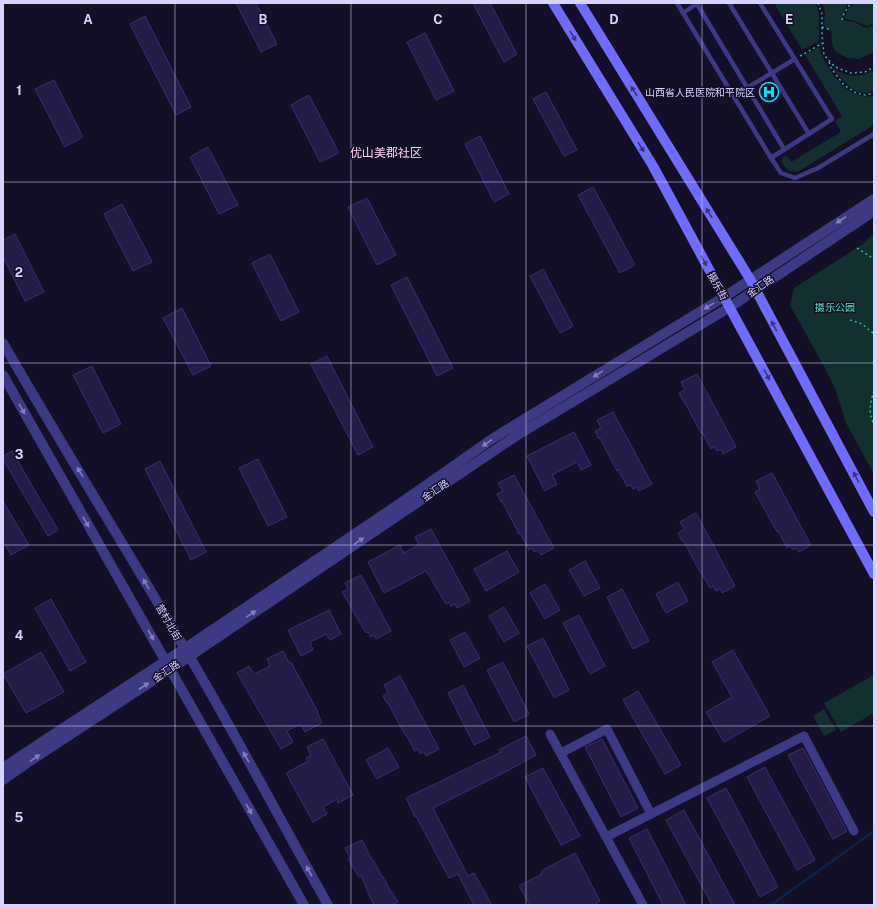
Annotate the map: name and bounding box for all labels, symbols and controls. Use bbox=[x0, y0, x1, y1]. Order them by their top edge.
text: A bbox=[83, 12, 93, 27]
text: B bbox=[259, 12, 268, 27]
text: C bbox=[433, 12, 443, 27]
text: D bbox=[609, 12, 619, 27]
text: E bbox=[785, 12, 793, 27]
one-way arrow bbox=[570, 30, 577, 42]
hospital icon: 山西省人民医院和平院区 bbox=[758, 81, 780, 103]
text: 1 bbox=[16, 83, 22, 98]
one-way arrow bbox=[630, 85, 638, 96]
place label: 山西省人民医院和平院区 bbox=[645, 86, 755, 98]
one-way arrow bbox=[638, 141, 645, 153]
district label: 优山美郡社区 bbox=[350, 146, 422, 160]
one-way arrow bbox=[706, 207, 713, 219]
one-way arrow bbox=[835, 217, 847, 224]
one-way arrow bbox=[701, 255, 708, 266]
text: 2 bbox=[15, 265, 23, 280]
street label: 摄乐街 bbox=[705, 270, 731, 302]
street label: 金汇路 bbox=[744, 273, 776, 299]
park label: 摄乐公园 bbox=[815, 301, 855, 313]
one-way arrow bbox=[703, 303, 715, 310]
one-way arrow bbox=[771, 320, 778, 331]
one-way arrow bbox=[763, 369, 770, 381]
one-way arrow bbox=[592, 371, 604, 378]
one-way arrow bbox=[19, 403, 26, 415]
one-way arrow bbox=[482, 439, 493, 447]
text: 3 bbox=[15, 447, 24, 462]
one-way arrow bbox=[76, 466, 83, 478]
one-way arrow bbox=[852, 471, 859, 483]
street label: 金汇路 bbox=[419, 477, 451, 503]
one-way arrow bbox=[83, 516, 90, 528]
one-way arrow bbox=[354, 537, 364, 545]
one-way arrow bbox=[143, 578, 150, 590]
street label: 营村北街 bbox=[154, 602, 184, 642]
one-way arrow bbox=[246, 610, 257, 618]
text: 4 bbox=[15, 628, 24, 643]
one-way arrow bbox=[147, 629, 154, 641]
street label: 金汇路 bbox=[150, 658, 182, 684]
one-way arrow bbox=[138, 682, 149, 690]
one-way arrow bbox=[242, 751, 249, 763]
one-way arrow bbox=[30, 754, 40, 762]
one-way arrow bbox=[246, 803, 253, 815]
text: 5 bbox=[15, 810, 24, 825]
one-way arrow bbox=[306, 865, 312, 877]

